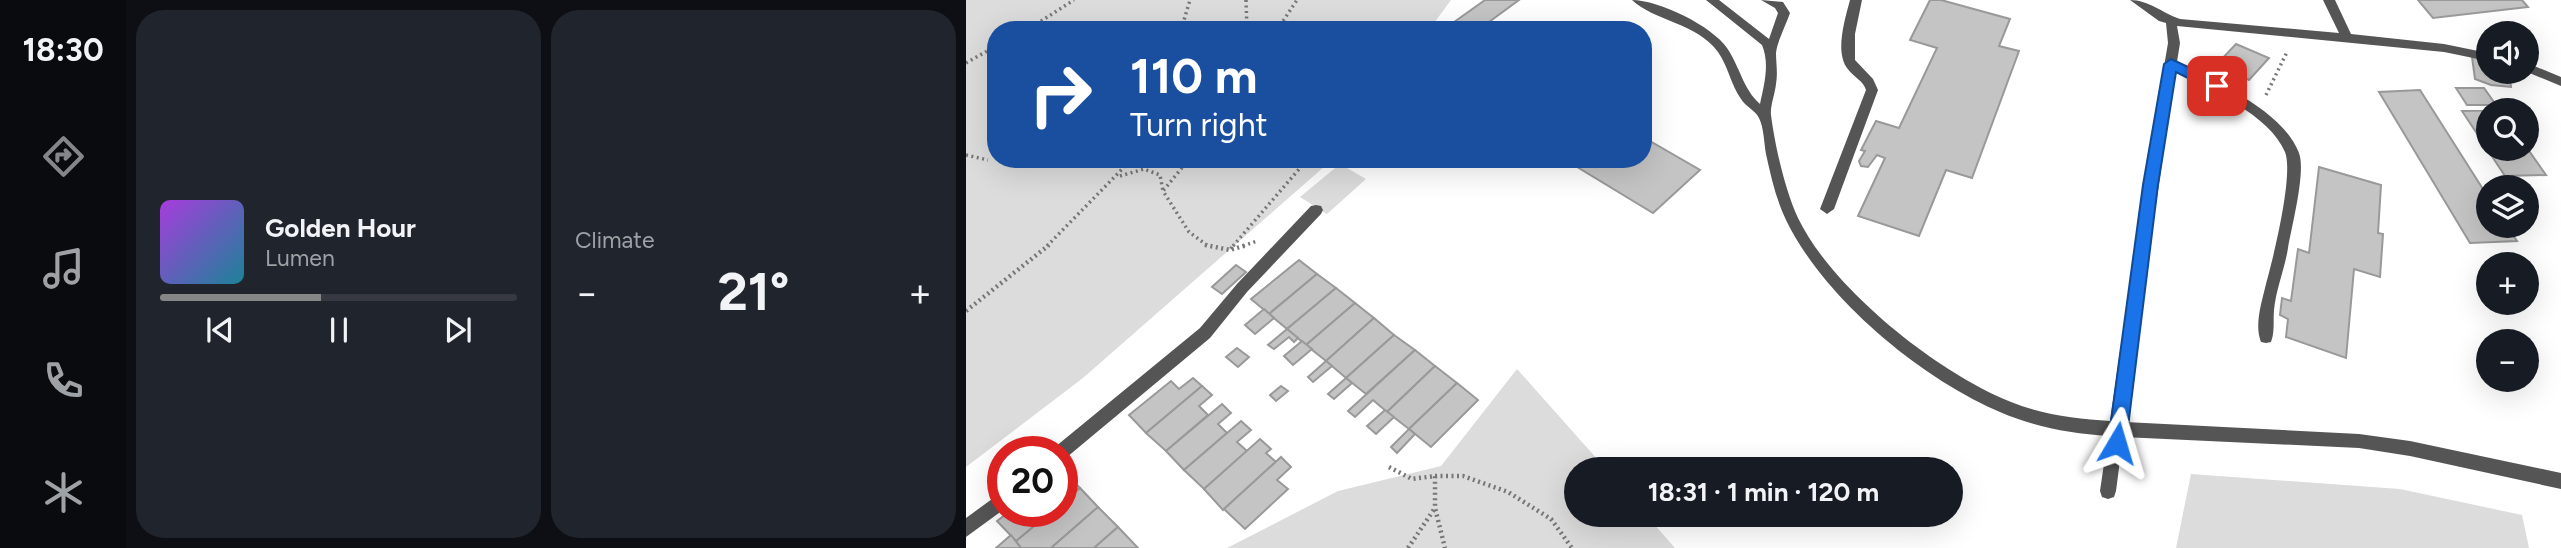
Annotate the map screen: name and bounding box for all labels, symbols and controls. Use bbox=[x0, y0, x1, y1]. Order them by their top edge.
map controls bbox=[2476, 21, 2539, 392]
button: sound bbox=[2476, 21, 2539, 84]
text: 18:30 bbox=[22, 31, 104, 69]
text: 110 m bbox=[1130, 46, 1258, 105]
icon: right bbox=[1015, 49, 1106, 140]
pin bbox=[2187, 56, 2247, 116]
icon: arrive bbox=[2198, 67, 2236, 105]
button: search bbox=[2476, 98, 2539, 161]
text: Turn right bbox=[1130, 106, 1268, 144]
icon: directions bbox=[39, 132, 88, 181]
button: layers bbox=[2476, 175, 2539, 238]
text: Golden Hour bbox=[265, 212, 416, 244]
text: Climate bbox=[575, 226, 654, 254]
icon: music bbox=[39, 244, 88, 293]
text: Lumen bbox=[265, 244, 335, 272]
button: + bbox=[2476, 252, 2539, 315]
text: 21° bbox=[718, 261, 789, 323]
text: − bbox=[575, 270, 599, 316]
text: + bbox=[908, 270, 932, 316]
icon: previous bbox=[201, 311, 239, 349]
icon: pause bbox=[320, 311, 358, 349]
icon: next bbox=[439, 311, 477, 349]
button: − bbox=[2476, 329, 2539, 392]
icon: phone bbox=[39, 356, 88, 405]
position arrow bbox=[2080, 406, 2154, 480]
speed limit sign: 20 bbox=[987, 436, 1078, 527]
icon: climate bbox=[39, 468, 88, 517]
text: 18:31 · 1 min · 120 m bbox=[1648, 476, 1879, 508]

